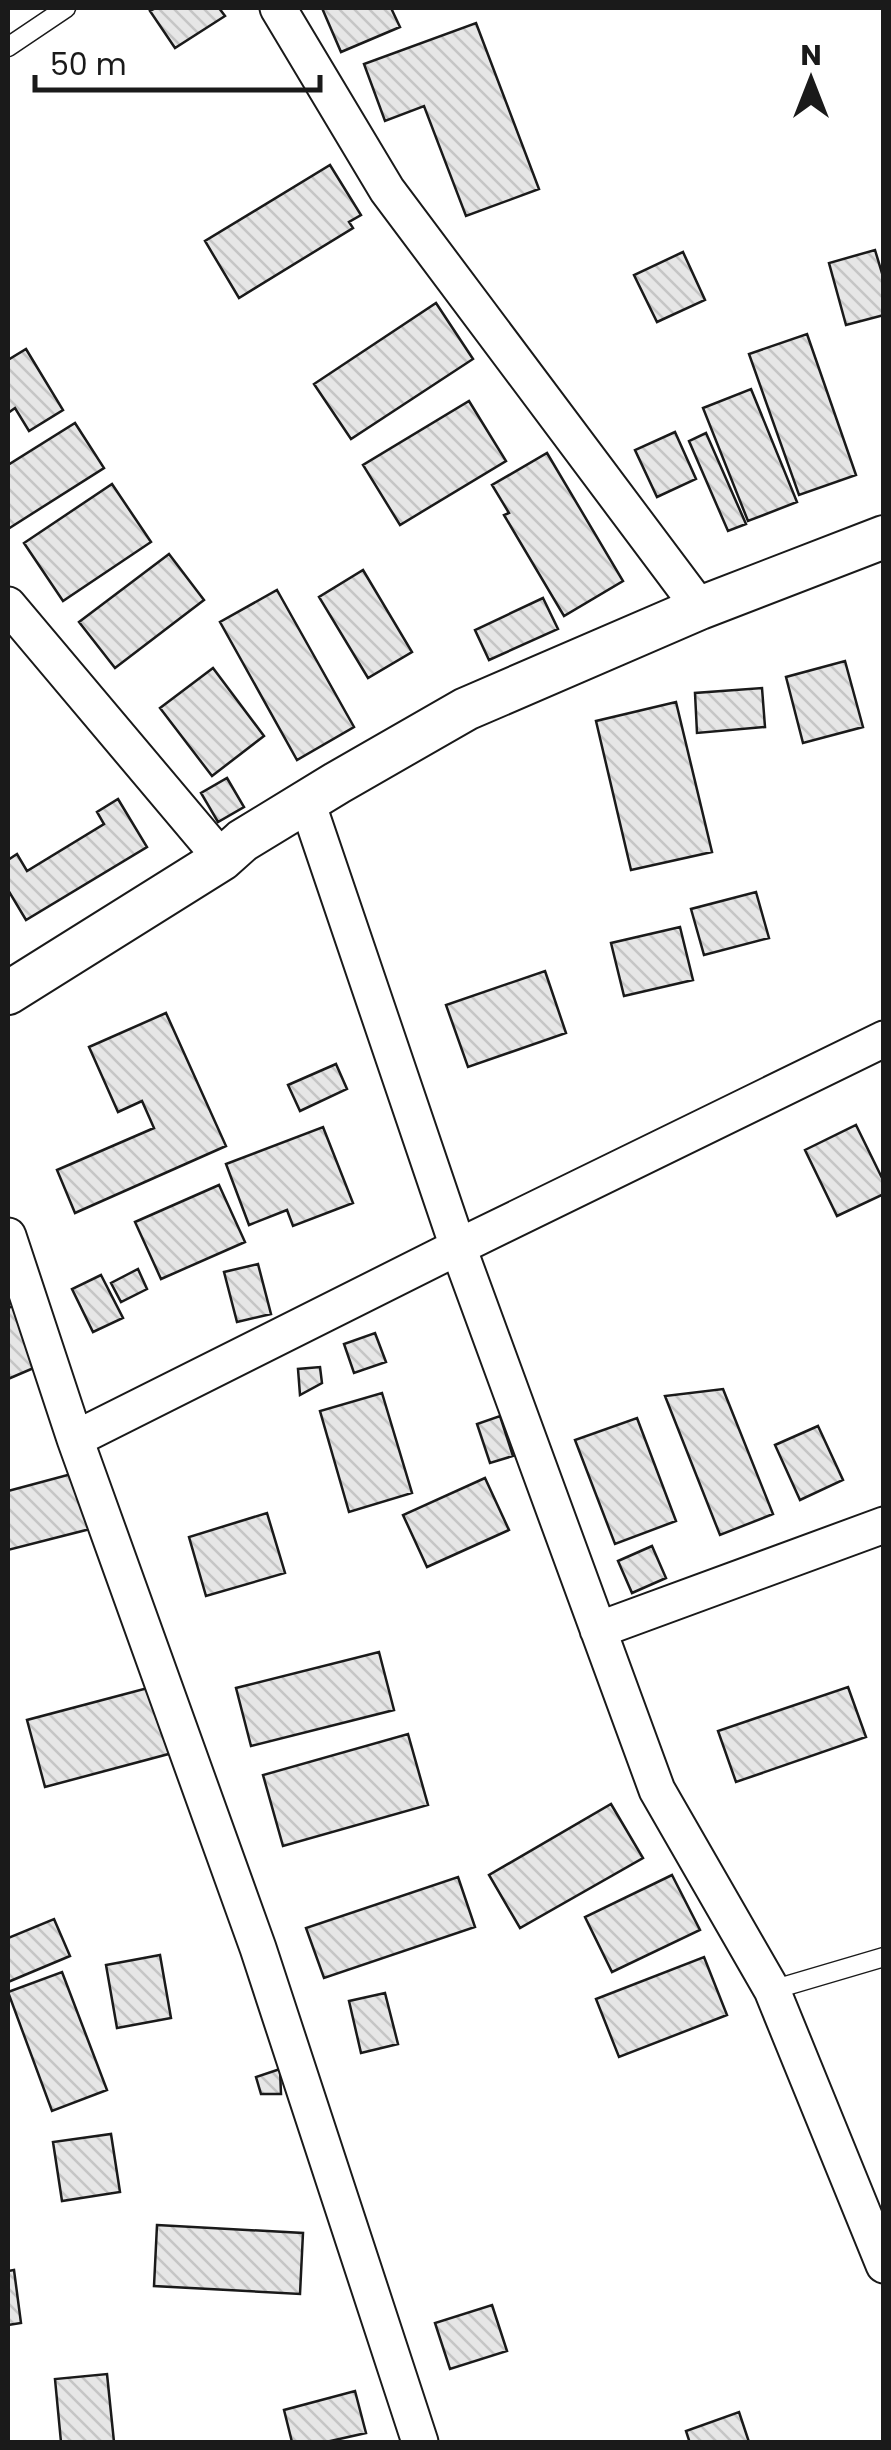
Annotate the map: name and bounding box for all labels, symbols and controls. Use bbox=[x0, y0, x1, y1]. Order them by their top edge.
scale bar bbox=[35, 30, 320, 92]
north arrow bbox=[761, 30, 861, 130]
text: N bbox=[800, 36, 822, 75]
text: 50 m bbox=[50, 43, 127, 86]

